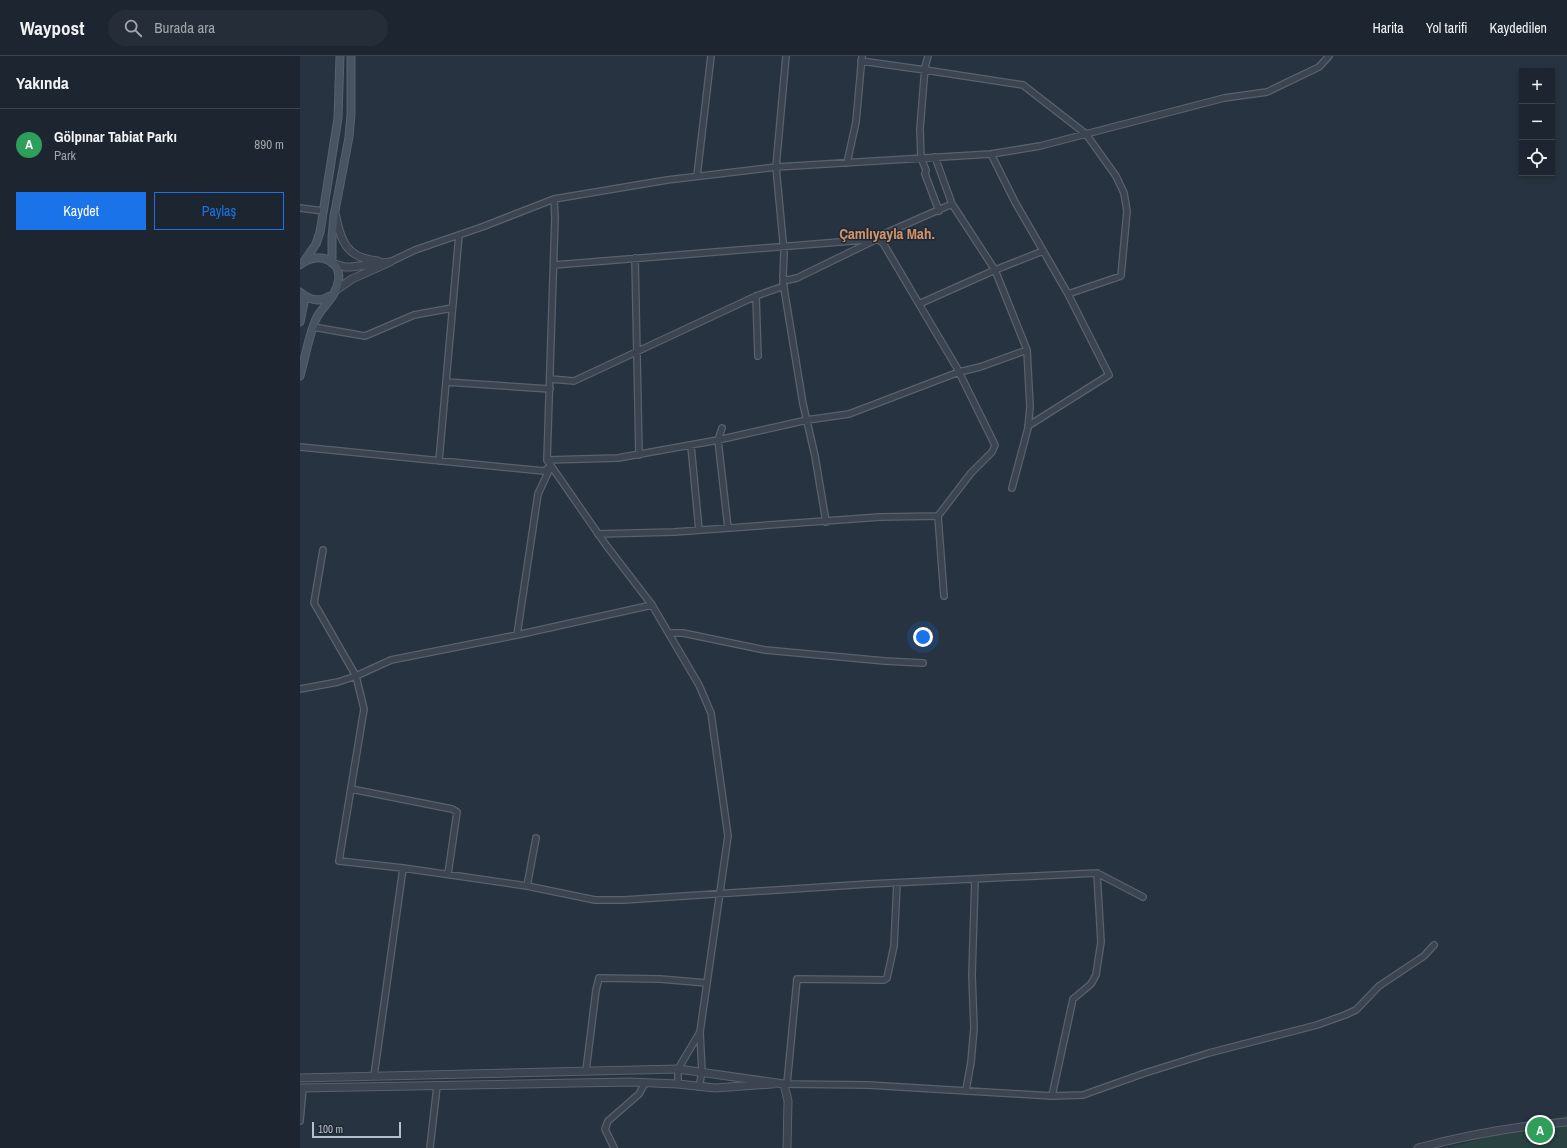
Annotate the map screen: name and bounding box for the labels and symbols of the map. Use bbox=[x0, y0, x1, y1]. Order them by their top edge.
district label: Çamlıyayla Mah. bbox=[839, 223, 935, 244]
your location bbox=[913, 627, 933, 647]
pin: A bbox=[1527, 1115, 1553, 1145]
scale bar bbox=[312, 1120, 401, 1139]

